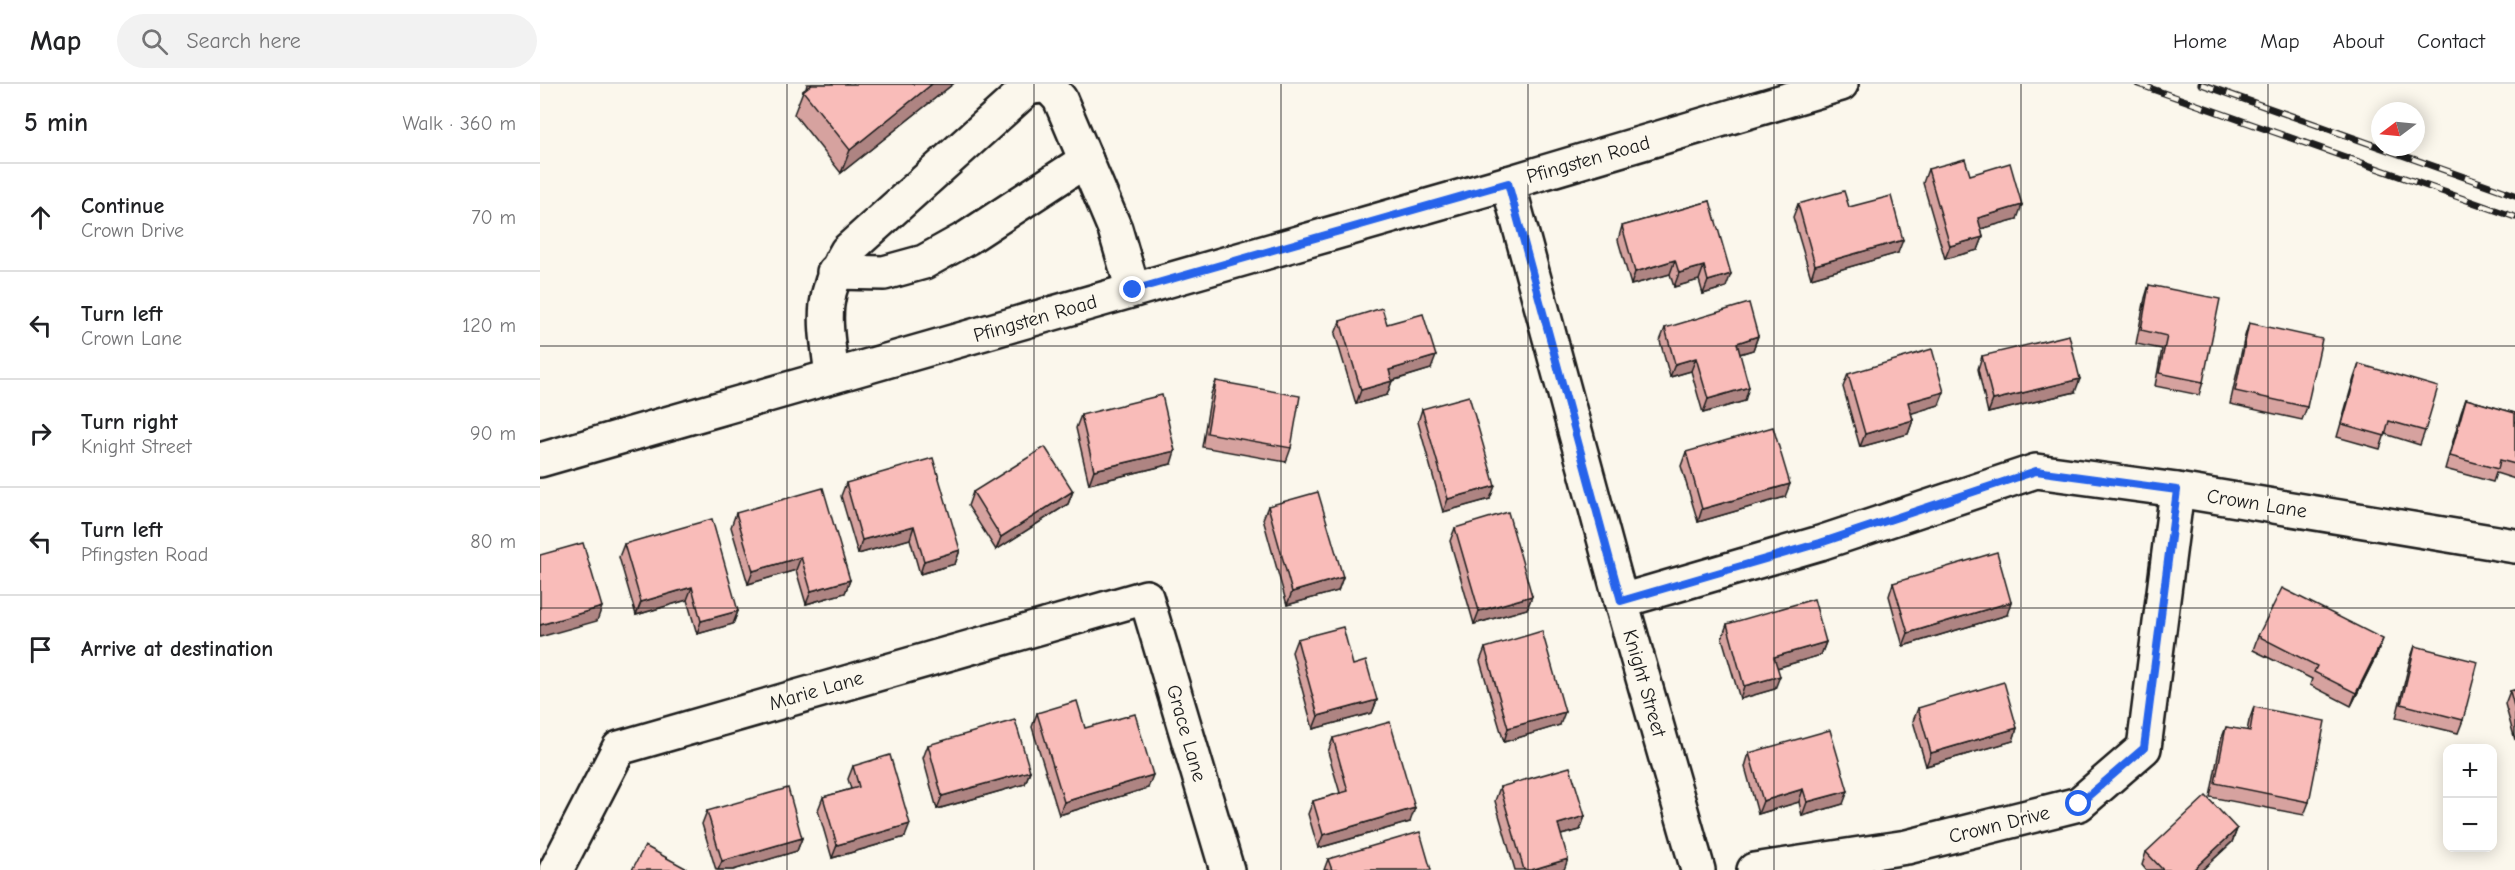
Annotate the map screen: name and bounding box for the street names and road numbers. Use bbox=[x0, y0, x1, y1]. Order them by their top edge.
street label: Pfingsten Road bbox=[1524, 131, 1653, 188]
street label: Pfingsten Road bbox=[971, 290, 1100, 347]
street label: Crown Lane bbox=[2205, 484, 2309, 523]
street label: Knight Street bbox=[1618, 627, 1671, 741]
street label: Marie Lane bbox=[766, 666, 866, 715]
street label: Grace Lane bbox=[1162, 682, 1211, 784]
street label: Crown Drive bbox=[1946, 801, 2052, 848]

